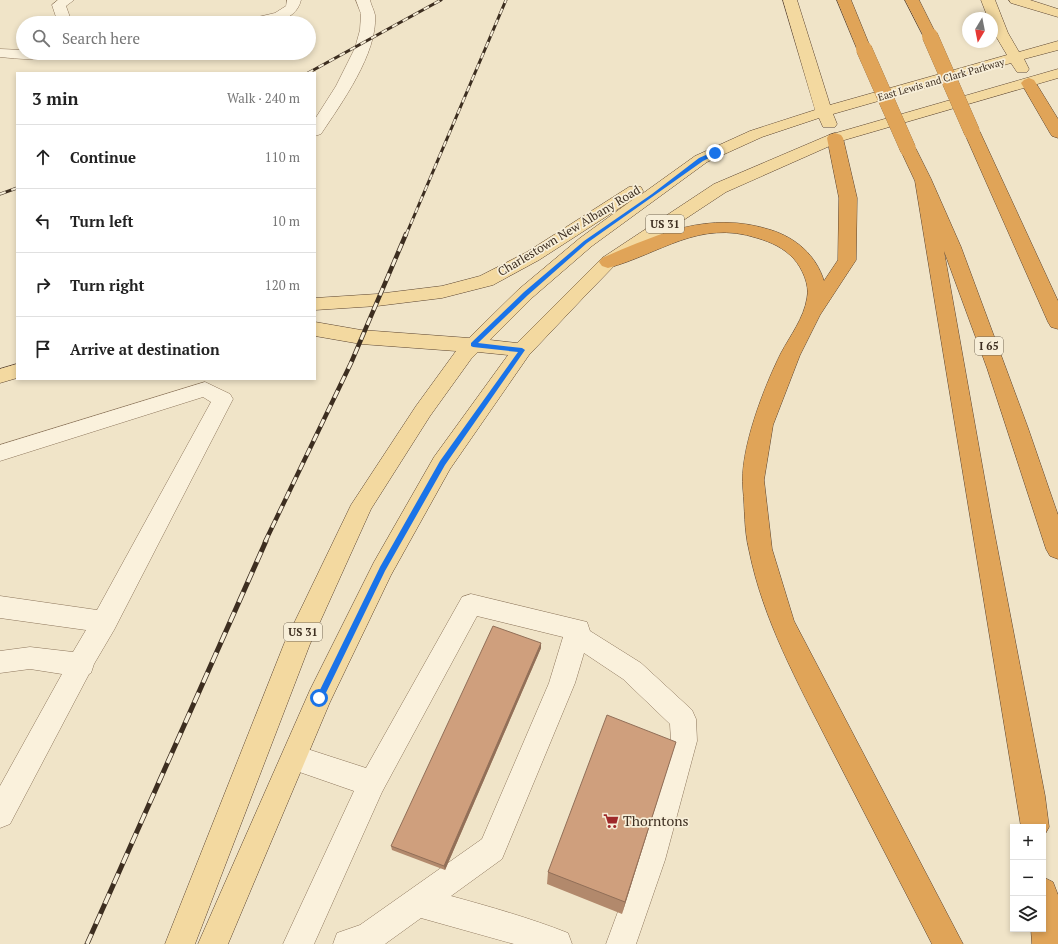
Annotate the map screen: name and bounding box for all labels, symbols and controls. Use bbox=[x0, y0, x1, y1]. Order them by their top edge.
north arrow bbox=[962, 12, 998, 48]
search box bbox=[16, 16, 316, 60]
icon: search bbox=[30, 27, 52, 49]
text: Search here bbox=[62, 28, 140, 48]
street label: East Lewis and Clark Parkway bbox=[876, 55, 1007, 104]
text: 3 min bbox=[32, 87, 79, 110]
text: Walk · 240 m bbox=[227, 89, 300, 107]
route end bbox=[706, 144, 724, 162]
icon: ahead bbox=[32, 146, 54, 168]
text: Continue bbox=[70, 147, 136, 167]
text: 110 m bbox=[265, 148, 300, 166]
street label: Charlestown New Albany Road bbox=[495, 182, 643, 279]
icon: left bbox=[32, 210, 54, 232]
text: Turn left bbox=[70, 211, 134, 231]
text: 10 m bbox=[272, 212, 300, 230]
road number: US 31 bbox=[646, 215, 684, 233]
icon: right bbox=[32, 274, 54, 296]
text: Turn right bbox=[70, 275, 145, 295]
text: 120 m bbox=[265, 276, 300, 294]
road number: I 65 bbox=[975, 337, 1003, 355]
icon: arrive bbox=[32, 338, 54, 360]
text: Arrive at destination bbox=[70, 339, 220, 359]
road number: US 31 bbox=[284, 623, 322, 641]
route start bbox=[310, 689, 328, 707]
place label: Thorntons bbox=[623, 811, 689, 830]
supermarket icon: Thorntons bbox=[602, 812, 620, 830]
map controls bbox=[1010, 824, 1046, 932]
button: + bbox=[1010, 824, 1046, 860]
button: − bbox=[1010, 860, 1046, 896]
button: layers bbox=[1010, 896, 1046, 932]

